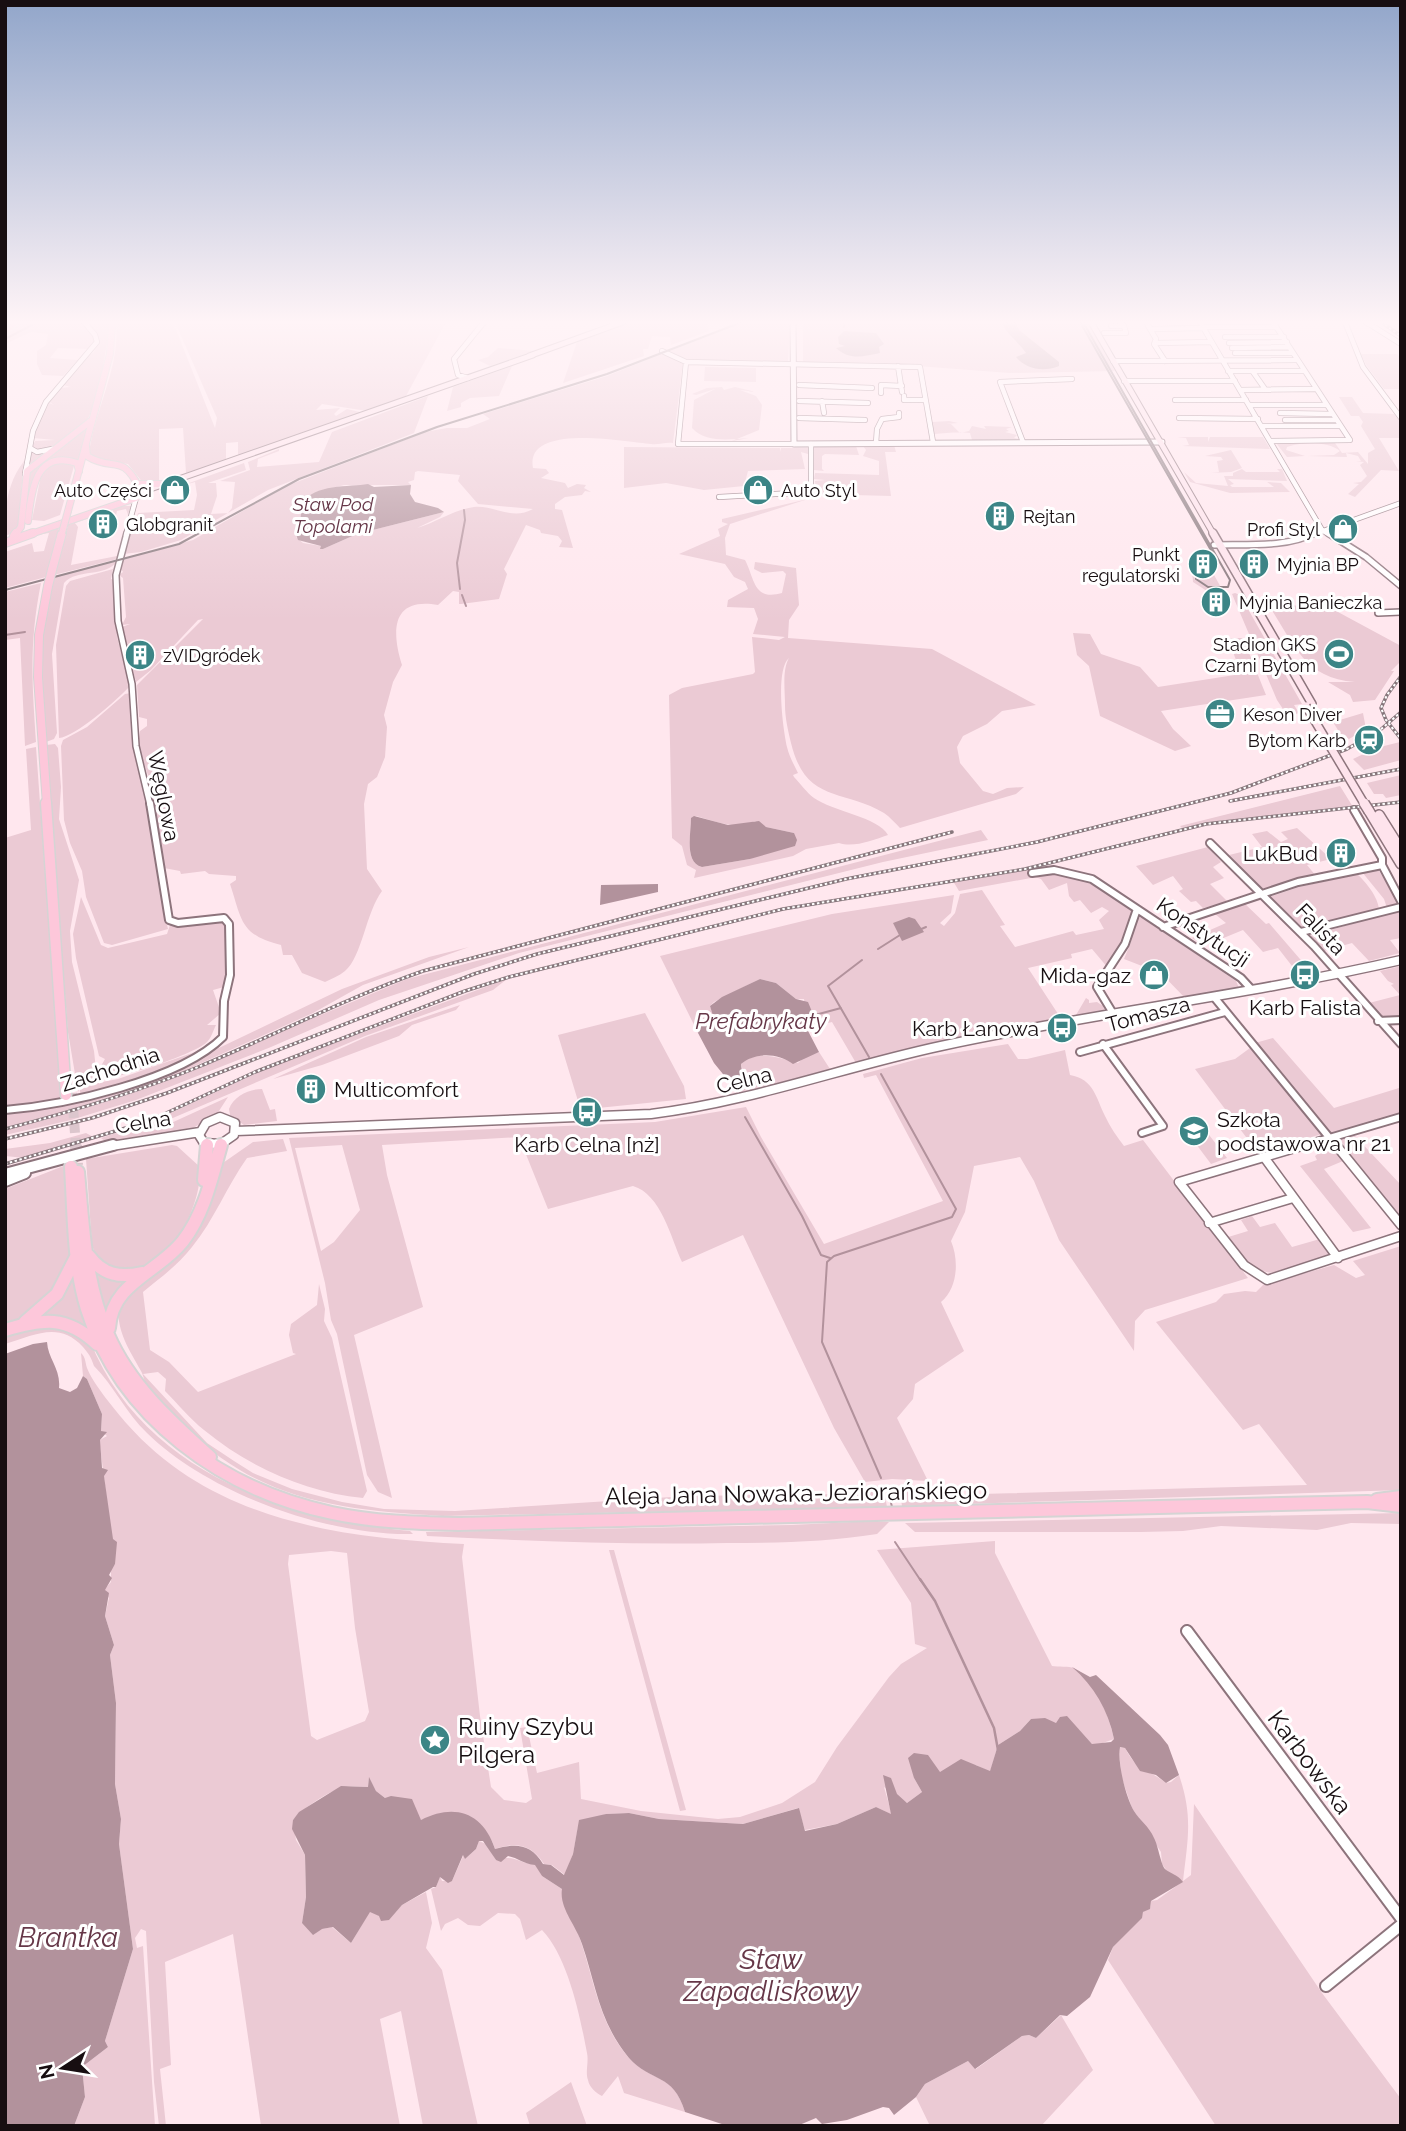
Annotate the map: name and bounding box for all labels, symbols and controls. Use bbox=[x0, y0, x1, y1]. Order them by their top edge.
shop icon: Auto Części bbox=[158, 473, 192, 507]
shop icon: Auto Styl bbox=[741, 473, 775, 507]
place label: Auto Części bbox=[54, 480, 152, 501]
place label: Auto Styl bbox=[781, 480, 856, 501]
water label: Staw Pod Topolami bbox=[292, 493, 374, 537]
building icon: Rejtan bbox=[983, 499, 1017, 533]
place label: Rejtan bbox=[1023, 506, 1075, 527]
building icon: Globgranit bbox=[86, 507, 120, 541]
shop icon: Profi Styl bbox=[1326, 512, 1360, 546]
place label: Globgranit bbox=[126, 514, 213, 535]
place label: Profi Styl bbox=[1247, 519, 1320, 540]
place label: Punkt regulatorski bbox=[1082, 544, 1180, 586]
building icon: Punkt regulatorski bbox=[1186, 547, 1220, 581]
building icon: Myjnia BP bbox=[1237, 547, 1271, 581]
place label: Myjnia BP bbox=[1277, 554, 1359, 575]
building icon: Myjnia Banieczka bbox=[1199, 585, 1233, 619]
place label: Myjnia Banieczka bbox=[1239, 592, 1382, 613]
place label: Stadion GKS Czarni Bytom bbox=[1205, 634, 1316, 676]
sports icon: Stadion GKS Czarni Bytom bbox=[1322, 637, 1356, 671]
building icon: zVIDgródek bbox=[123, 638, 157, 672]
place label: zVIDgródek bbox=[163, 645, 261, 666]
office icon: Keson Diver bbox=[1203, 697, 1237, 731]
place label: Keson Diver bbox=[1243, 704, 1343, 725]
station icon: Bytom Karb bbox=[1352, 723, 1386, 757]
place label: Bytom Karb bbox=[1248, 730, 1346, 751]
street label: Węglowa bbox=[143, 748, 185, 844]
building icon: LukBud bbox=[1324, 836, 1358, 870]
place label: LukBud bbox=[1243, 841, 1318, 866]
street label: Konstytucji bbox=[1152, 892, 1254, 972]
street label: Falista bbox=[1291, 898, 1351, 960]
shop icon: Mida-gaz bbox=[1137, 958, 1171, 992]
bus stop icon: Karb Falista bbox=[1288, 958, 1322, 992]
place label: Mida-gaz bbox=[1040, 963, 1131, 988]
street label: Tomasza bbox=[1103, 991, 1193, 1037]
place label: Karb Falista bbox=[1249, 995, 1361, 1020]
water label: Prefabrykaty bbox=[695, 1007, 828, 1034]
bus stop icon: Karb Łanowa bbox=[1045, 1011, 1079, 1045]
place label: Karb Łanowa bbox=[912, 1016, 1039, 1041]
street label: Zachodnia bbox=[58, 1041, 162, 1097]
street label: Celna bbox=[714, 1061, 774, 1099]
building icon: Multicomfort bbox=[294, 1072, 328, 1106]
place label: Multicomfort bbox=[334, 1077, 459, 1102]
bus stop icon: Karb Celna [nż] bbox=[570, 1095, 604, 1129]
street label: Celna bbox=[113, 1105, 173, 1139]
place label: Szkoła podstawowa nr 21 bbox=[1217, 1107, 1391, 1156]
school or university icon: Szkoła podstawowa nr 21 bbox=[1177, 1114, 1211, 1148]
place label: Karb Celna [nż] bbox=[514, 1132, 660, 1157]
street label: Aleja Jana Nowaka-Jeziorańskiego bbox=[605, 1475, 987, 1511]
street label: Karbowska bbox=[1262, 1705, 1358, 1819]
place label: Ruiny Szybu Pilgera bbox=[458, 1712, 594, 1769]
place icon: Ruiny Szybu Pilgera bbox=[418, 1723, 452, 1757]
water label: Brantka bbox=[18, 1921, 118, 1954]
water label: Staw Zapadliskowy bbox=[682, 1943, 860, 2008]
north arrow bbox=[28, 2033, 98, 2103]
text: N bbox=[34, 2062, 59, 2081]

